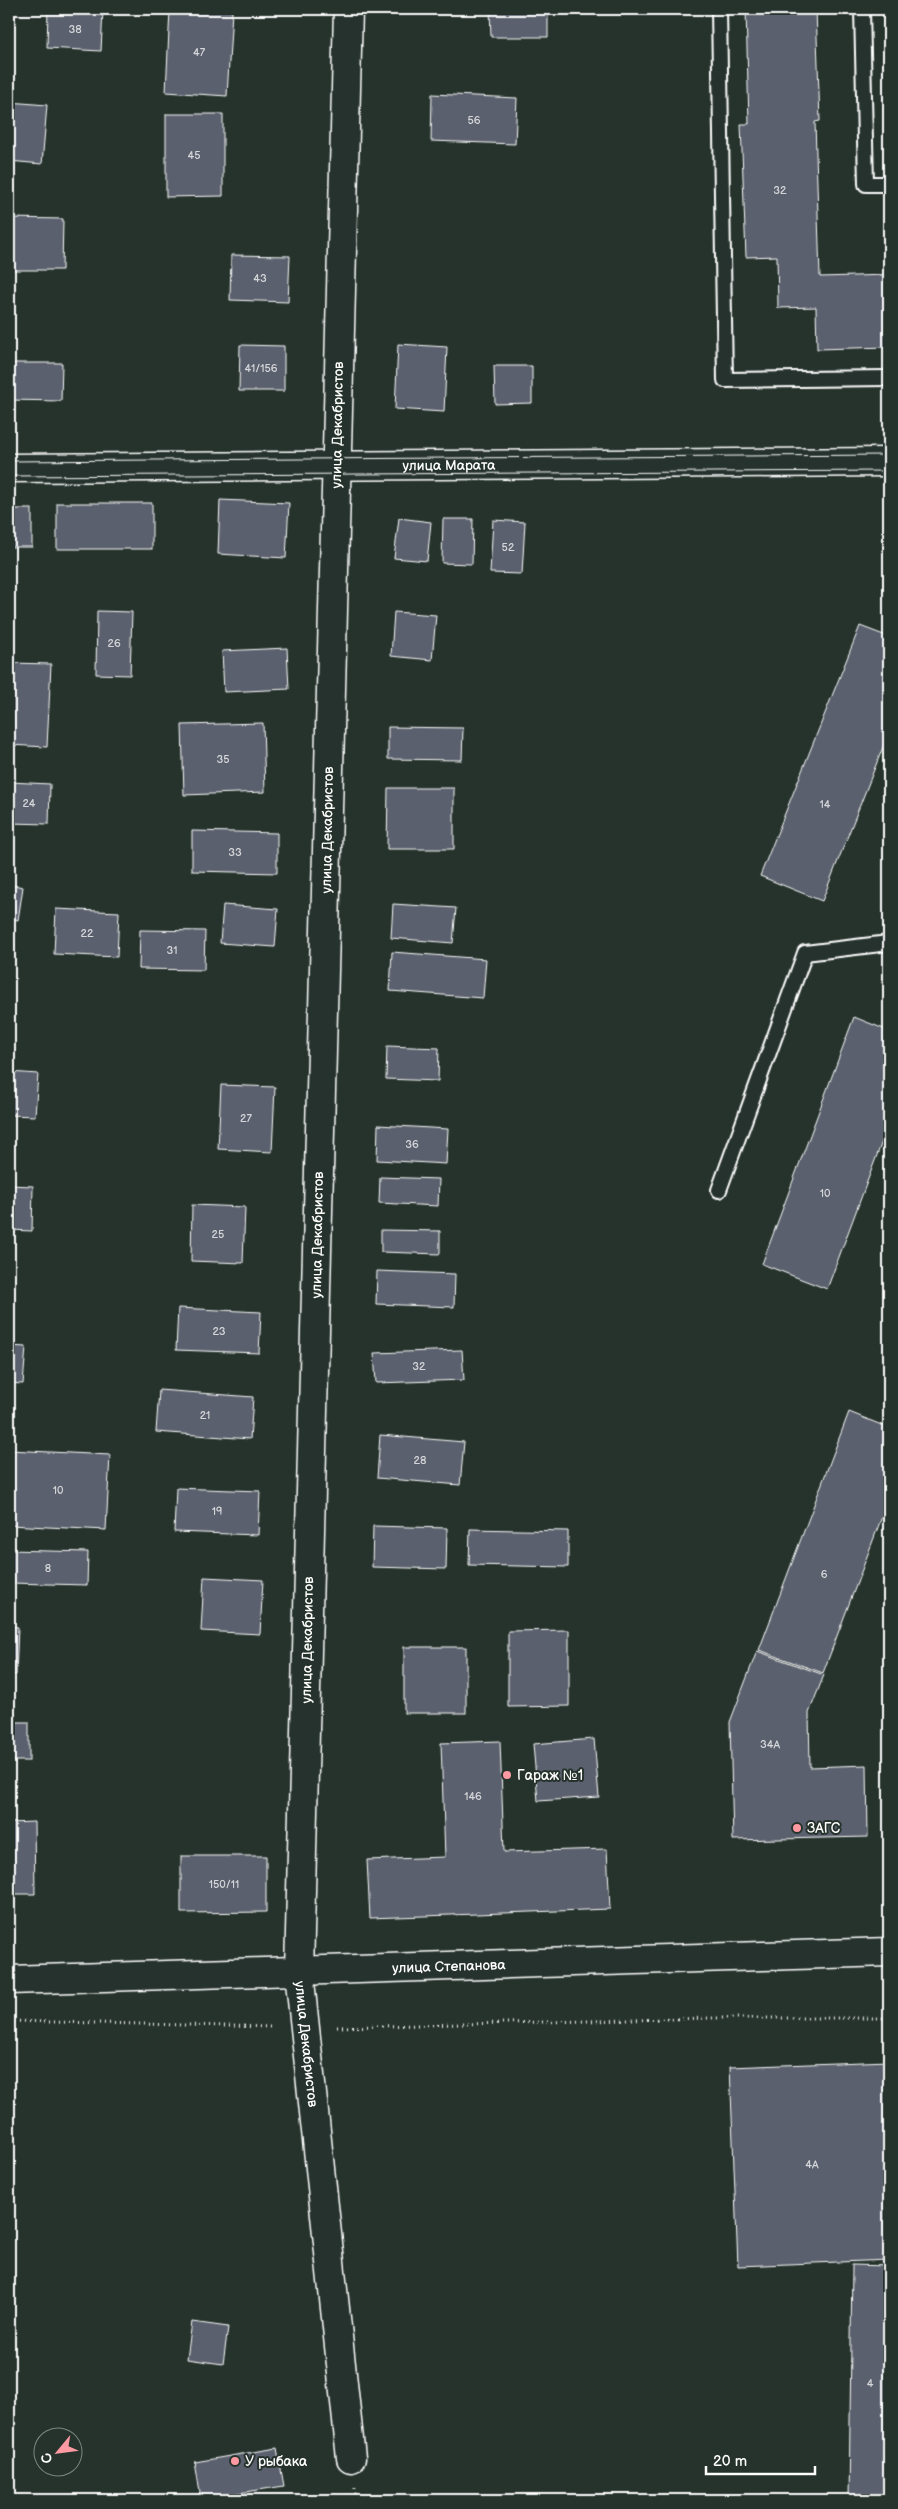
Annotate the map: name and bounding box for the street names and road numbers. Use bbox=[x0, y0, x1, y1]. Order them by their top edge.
street label: улица Декабристов bbox=[328, 361, 347, 489]
street label: улица Марата bbox=[402, 457, 496, 474]
street label: улица Декабристов bbox=[318, 766, 337, 894]
street label: улица Декабристов bbox=[308, 1171, 327, 1299]
street label: улица Декабристов bbox=[298, 1576, 317, 1704]
street label: улица Степанова bbox=[392, 1956, 507, 1977]
street label: улица Декабристов bbox=[291, 1980, 321, 2109]

